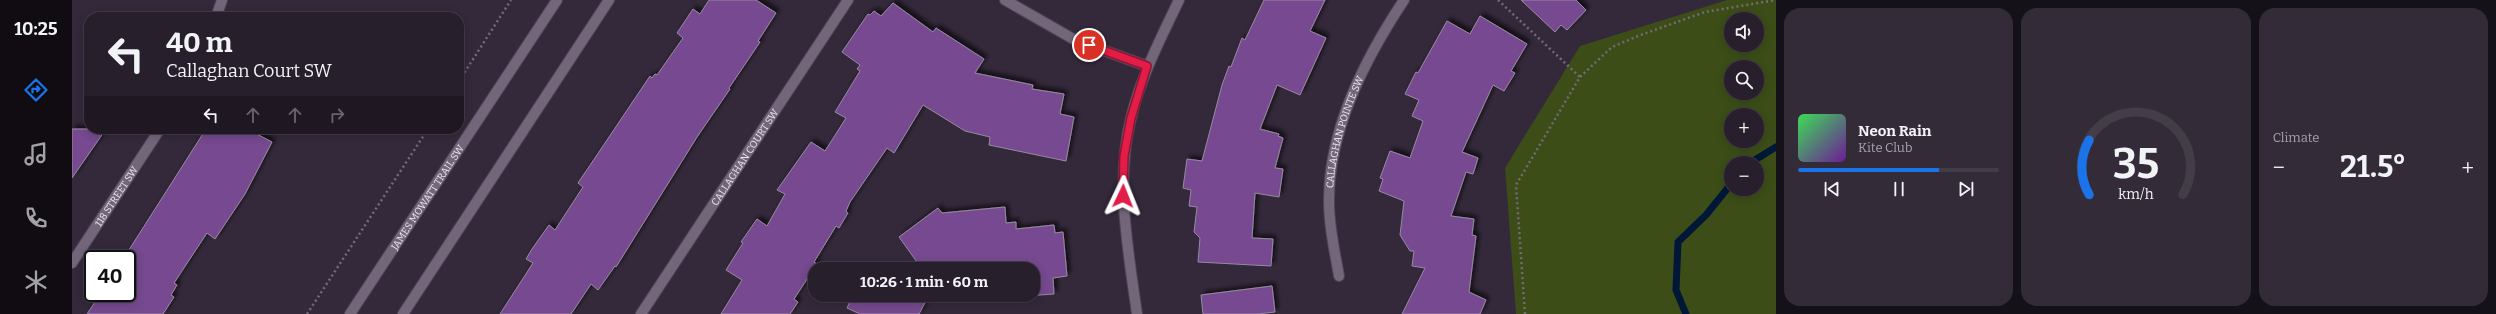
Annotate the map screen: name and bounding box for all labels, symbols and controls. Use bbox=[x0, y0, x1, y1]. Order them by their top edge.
map controls bbox=[1724, 12, 1764, 196]
button: sound bbox=[1724, 12, 1764, 52]
text: 10:25 bbox=[14, 18, 58, 40]
text: 40 m bbox=[166, 26, 233, 59]
icon: left bbox=[100, 28, 152, 80]
pin bbox=[1072, 28, 1106, 62]
icon: arrive bbox=[1078, 34, 1100, 56]
text: Callaghan Court SW bbox=[166, 60, 332, 82]
button: search bbox=[1724, 60, 1764, 100]
street label: CALLAGHAN POINTE SW bbox=[1324, 74, 1367, 189]
icon: directions bbox=[22, 76, 50, 104]
icon: left bbox=[200, 104, 222, 126]
icon: ahead bbox=[242, 104, 264, 126]
icon: ahead bbox=[284, 104, 306, 126]
icon: right bbox=[326, 104, 348, 126]
street label: CALLAGHAN COURT SW bbox=[709, 106, 782, 208]
button: + bbox=[1724, 108, 1764, 148]
text: Neon Rain bbox=[1858, 122, 1931, 140]
text: Climate bbox=[2273, 130, 2319, 145]
text: 35 bbox=[2113, 139, 2159, 189]
icon: music bbox=[22, 140, 50, 168]
text: Kite Club bbox=[1858, 140, 1912, 155]
street label: JAMES MOWATT TRAIL SW bbox=[388, 142, 467, 253]
text: 21.5° bbox=[2340, 149, 2406, 185]
text: − bbox=[2273, 154, 2285, 181]
text: + bbox=[2461, 154, 2474, 181]
button: − bbox=[1724, 156, 1764, 196]
street label: 118 STREET SW bbox=[93, 164, 141, 229]
position arrow bbox=[1102, 175, 1144, 217]
icon: previous bbox=[1821, 178, 1843, 200]
icon: pause bbox=[1888, 178, 1910, 200]
icon: next bbox=[1955, 178, 1977, 200]
text: km/h bbox=[2118, 186, 2154, 203]
icon: phone bbox=[22, 204, 50, 232]
speed limit sign: 40 bbox=[84, 250, 136, 302]
icon: climate bbox=[22, 268, 50, 296]
text: 10:26 · 1 min · 60 m bbox=[860, 273, 988, 291]

